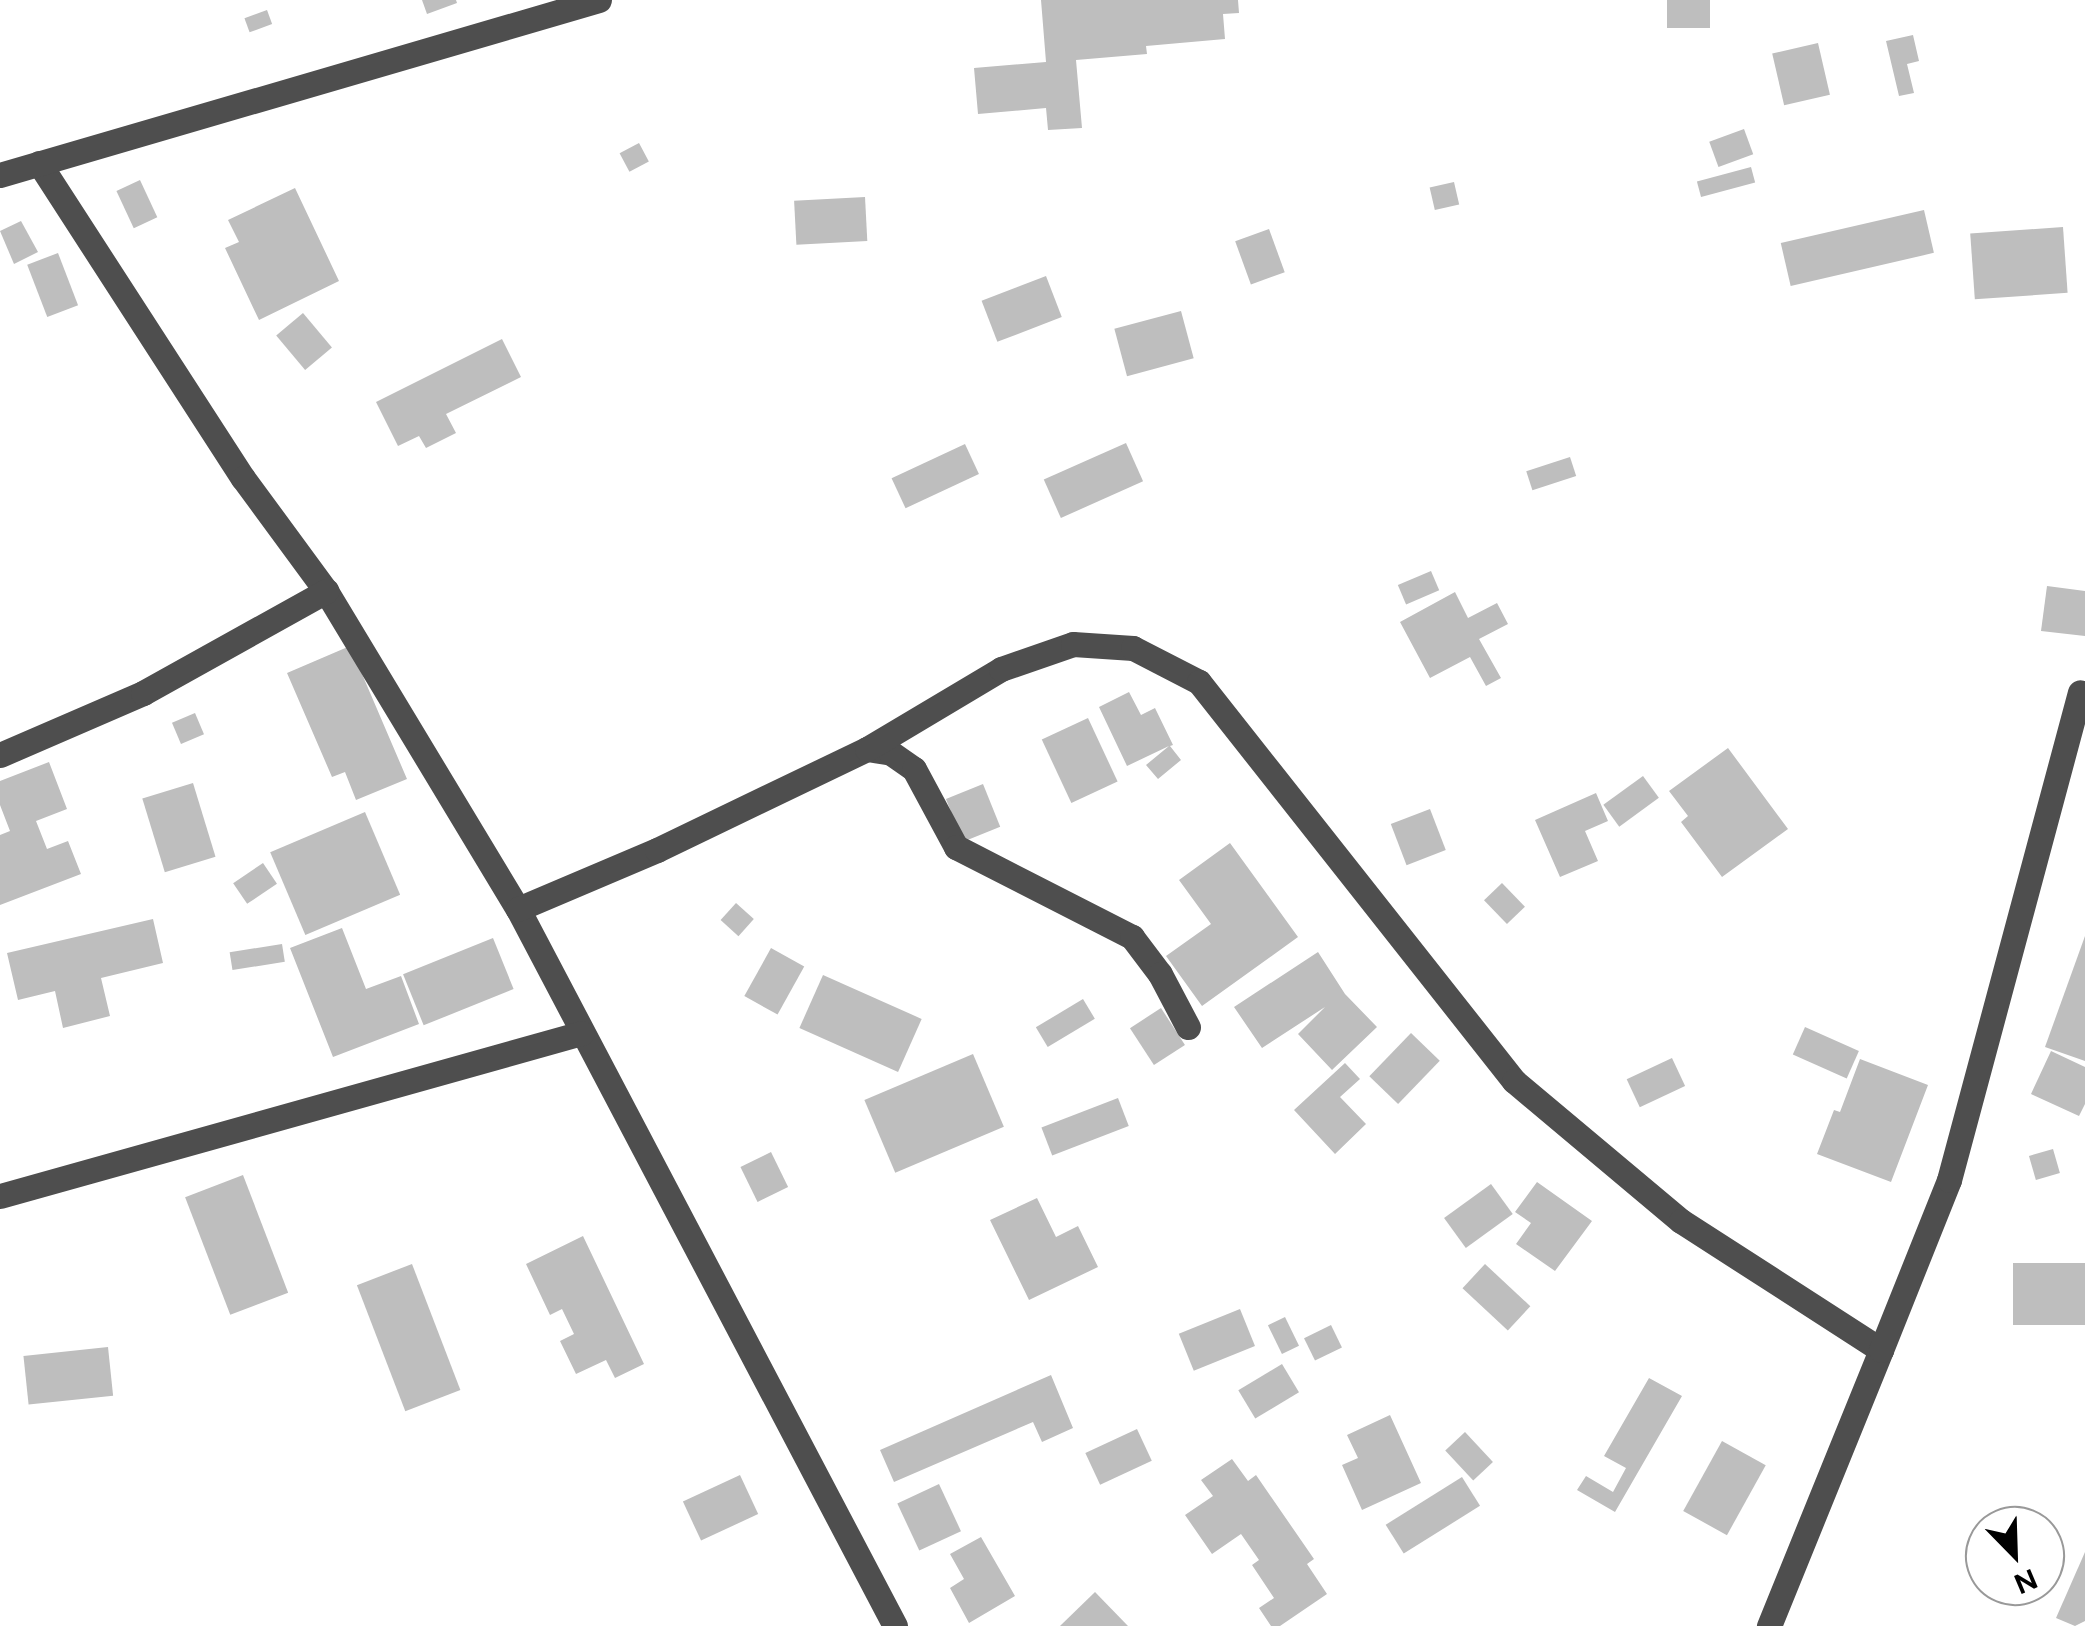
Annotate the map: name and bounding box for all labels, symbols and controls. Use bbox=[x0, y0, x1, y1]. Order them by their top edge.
north arrow bbox=[1965, 1506, 2065, 1606]
text: N bbox=[2009, 1562, 2043, 1602]

